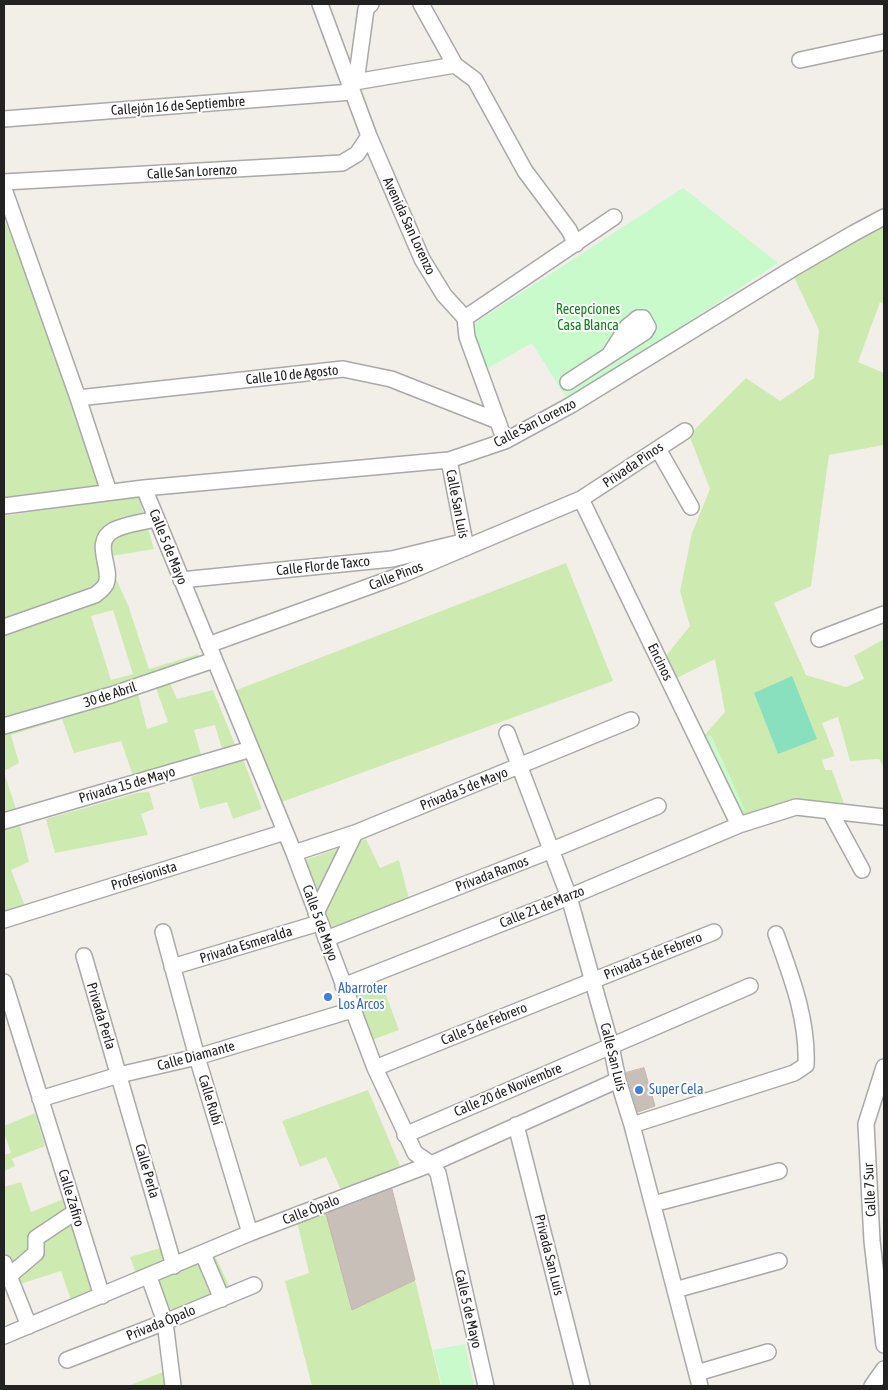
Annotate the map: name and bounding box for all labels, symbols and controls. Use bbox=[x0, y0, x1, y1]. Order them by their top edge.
street label: Callejón 16 de Septiembre bbox=[110, 93, 246, 119]
street label: Calle San Lorenzo bbox=[147, 161, 237, 183]
street label: Avenida San Lorenzo bbox=[379, 175, 439, 277]
park label: Recepciones Casa Blanca bbox=[556, 302, 620, 334]
street label: Calle 10 de Agosto bbox=[245, 362, 339, 388]
street label: Calle San Lorenzo bbox=[491, 395, 579, 451]
street label: Privada Pinos bbox=[599, 439, 667, 491]
street label: Calle San Luis bbox=[442, 468, 472, 540]
street label: Calle 5 de Mayo bbox=[145, 507, 191, 587]
street label: Calle Flor de Taxco bbox=[275, 553, 371, 579]
street label: Calle Pinos bbox=[367, 558, 425, 594]
street label: Encinos bbox=[644, 641, 676, 683]
street label: 30 de Abril bbox=[81, 679, 139, 711]
street label: Privada 15 de Mayo bbox=[77, 763, 177, 807]
street label: Privada 5 de Mayo bbox=[418, 764, 510, 814]
street label: Privada Ramos bbox=[453, 852, 531, 896]
street label: Profesionista bbox=[109, 858, 179, 894]
street label: Calle 21 de Marzo bbox=[497, 882, 587, 932]
street label: Calle 5 de Mayo bbox=[298, 883, 342, 963]
street label: Privada Esmeralda bbox=[198, 923, 294, 967]
street label: Privada 5 de Febrero bbox=[601, 929, 705, 983]
street label: Privada Perla bbox=[83, 981, 119, 1051]
place label: Abarroter Los Arcos bbox=[338, 981, 387, 1014]
marker: Abarroter Los Arcos bbox=[322, 991, 334, 1003]
street label: Calle 5 de Febrero bbox=[439, 999, 529, 1049]
street label: Calle San Luis bbox=[596, 1021, 630, 1093]
street label: Calle Diamante bbox=[155, 1038, 237, 1074]
street label: Calle 20 de Noviembre bbox=[452, 1060, 564, 1120]
street label: Calle Rubí bbox=[194, 1073, 226, 1127]
place label: Super Cela bbox=[649, 1082, 704, 1098]
marker: Super Cela bbox=[633, 1084, 645, 1096]
street label: Calle Perla bbox=[131, 1142, 163, 1200]
street label: Calle 7 Sur bbox=[860, 1163, 880, 1217]
street label: Calle Zafiro bbox=[54, 1167, 88, 1229]
street label: Calle Ópalo bbox=[280, 1191, 342, 1229]
street label: Privada San Luis bbox=[531, 1213, 567, 1297]
street label: Calle 5 de Mayo bbox=[451, 1268, 485, 1350]
street label: Privada Ópalo bbox=[124, 1302, 198, 1344]

